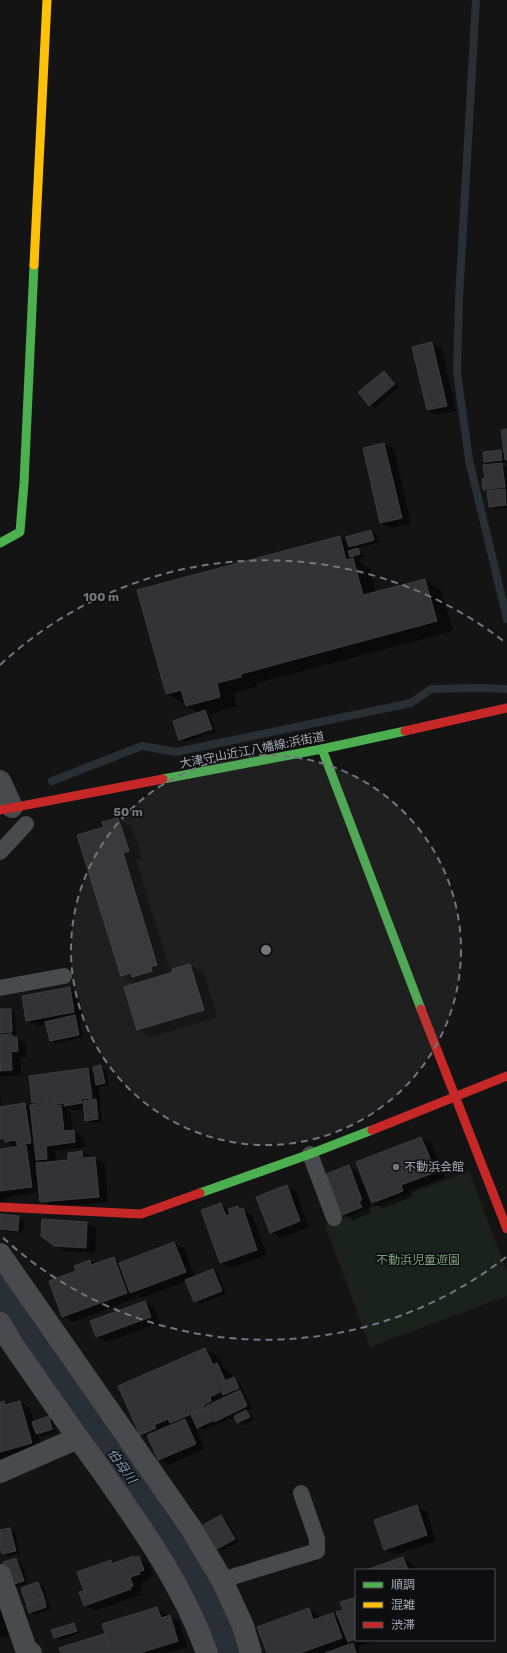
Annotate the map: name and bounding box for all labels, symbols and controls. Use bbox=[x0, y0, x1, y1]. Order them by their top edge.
text: 100 m bbox=[83, 590, 119, 604]
street label: 大津守山近江八幡線;浜街道 bbox=[178, 729, 326, 771]
text: 50 m bbox=[113, 805, 143, 819]
centre of rings bbox=[259, 943, 273, 957]
place label: 不動浜会館 bbox=[404, 1160, 464, 1174]
marker: 不動浜会館 bbox=[391, 1162, 401, 1172]
park label: 不動浜児童遊園 bbox=[376, 1253, 460, 1267]
water label: 伯母川 bbox=[104, 1446, 141, 1488]
legend bbox=[355, 1569, 495, 1641]
text: 順調 bbox=[391, 1578, 415, 1592]
text: 混雑 bbox=[391, 1598, 415, 1612]
text: 渋滞 bbox=[391, 1618, 415, 1632]

